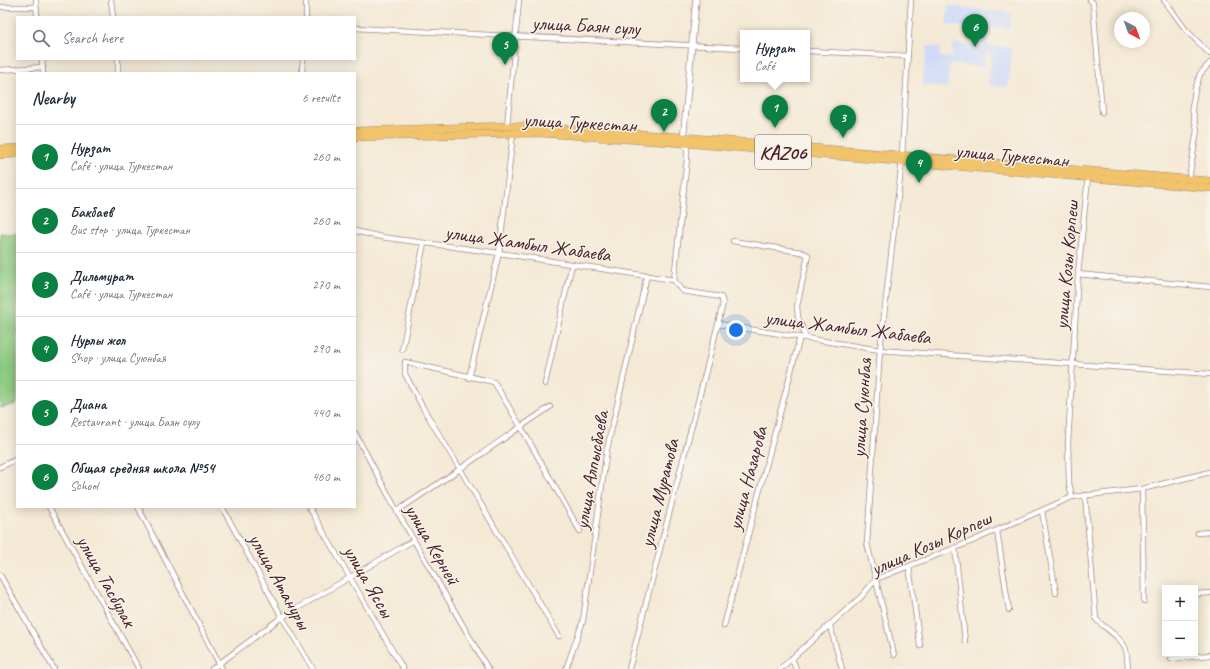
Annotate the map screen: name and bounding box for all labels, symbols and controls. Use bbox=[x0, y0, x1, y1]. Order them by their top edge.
street label: улица Баян сулу bbox=[530, 10, 643, 41]
north arrow bbox=[1114, 12, 1150, 48]
pin: 6 bbox=[962, 14, 988, 47]
search box bbox=[16, 16, 356, 60]
icon: search bbox=[30, 27, 52, 49]
text: Search here bbox=[62, 29, 123, 48]
popup bbox=[740, 30, 810, 82]
pin: 5 bbox=[492, 32, 518, 65]
text: Нурзат bbox=[755, 39, 795, 58]
text: Café bbox=[755, 58, 775, 74]
text: Nearby bbox=[32, 88, 75, 109]
text: 6 results bbox=[302, 90, 340, 106]
pin: 1 bbox=[762, 95, 788, 128]
pin: 2 bbox=[651, 99, 677, 132]
pin: 3 bbox=[830, 105, 856, 138]
street label: улица Туркестан bbox=[522, 107, 639, 138]
road number: KАZ06 bbox=[755, 135, 811, 169]
street label: улица Туркестан bbox=[953, 138, 1071, 173]
text: Нурзат bbox=[70, 139, 110, 158]
text: 1 bbox=[42, 149, 48, 165]
text: 260 m bbox=[312, 149, 340, 165]
pin: 4 bbox=[906, 150, 932, 183]
text: Café · улица Туркестан bbox=[70, 158, 172, 174]
street label: улица Козы Корпеш bbox=[1048, 198, 1085, 332]
text: Бакбаев bbox=[70, 203, 113, 222]
text: 2 bbox=[42, 213, 48, 229]
text: 260 m bbox=[312, 213, 340, 229]
street label: улица Жамбыл Жабаева bbox=[443, 219, 614, 268]
text: Bus stop · улица Туркестан bbox=[70, 222, 190, 238]
text: Дильмурат bbox=[70, 267, 134, 286]
text: 3 bbox=[42, 277, 48, 293]
text: 270 m bbox=[312, 277, 340, 293]
text: Café · улица Туркестан bbox=[70, 286, 172, 302]
street label: улица Жамбыл Жабаева bbox=[763, 305, 934, 350]
your location bbox=[726, 320, 746, 340]
text: Нурлы жол bbox=[70, 331, 125, 350]
text: 4 bbox=[42, 341, 48, 357]
text: 290 m bbox=[312, 341, 340, 357]
text: Shop · улица Суюнбая bbox=[70, 350, 166, 366]
street label: улица Суюнбая bbox=[845, 357, 877, 460]
text: Диана bbox=[70, 395, 106, 414]
text: 5 bbox=[42, 405, 48, 421]
text: 440 m bbox=[312, 405, 340, 421]
street label: улица Алпысбаева bbox=[569, 407, 615, 532]
text: Restaurant · улица Баян сулу bbox=[70, 414, 199, 430]
street label: улица Назарова bbox=[721, 422, 774, 534]
street label: улица Муратова bbox=[634, 435, 685, 551]
text: Общая средняя школа №54 bbox=[70, 459, 215, 478]
text: 6 bbox=[42, 469, 48, 485]
text: 460 m bbox=[312, 469, 340, 485]
text: School bbox=[70, 478, 98, 494]
street label: улица Керней bbox=[399, 498, 467, 591]
street label: улица Козы Корпеш bbox=[866, 505, 996, 582]
street label: улица Атануры bbox=[242, 528, 317, 635]
street label: улица Тасбулак bbox=[71, 530, 143, 633]
street label: улица Яссы bbox=[337, 540, 400, 623]
map controls bbox=[1162, 585, 1198, 657]
button: + bbox=[1162, 585, 1198, 621]
button: − bbox=[1162, 621, 1198, 657]

